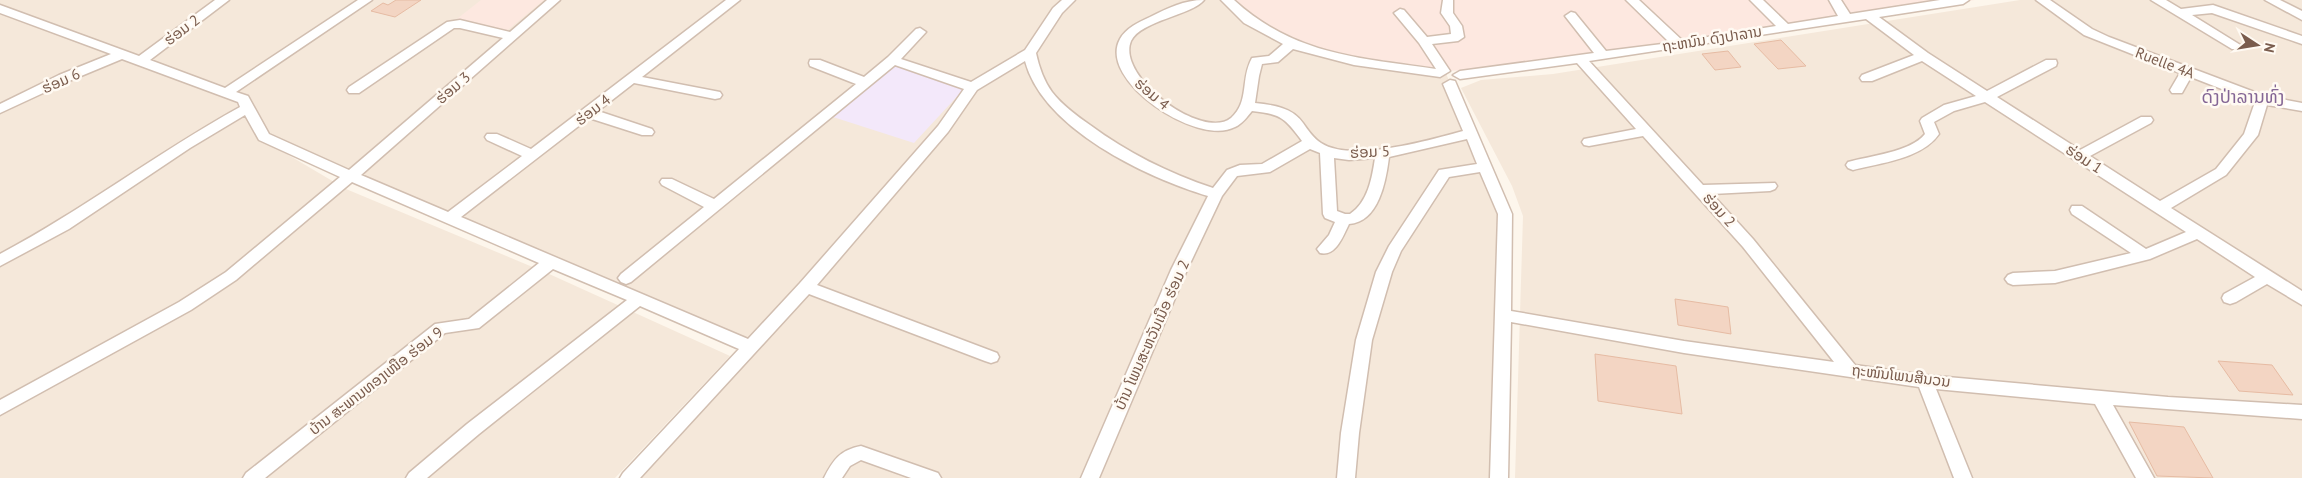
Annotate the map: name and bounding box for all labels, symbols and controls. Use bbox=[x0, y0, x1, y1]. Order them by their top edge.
street label: ຮ່ອມ 2 bbox=[160, 10, 203, 49]
north arrow bbox=[2232, 20, 2282, 70]
street label: ຖະຫນົນ ດົງປາລານ bbox=[1661, 21, 1763, 56]
text: N bbox=[2260, 41, 2279, 54]
street label: Ruelle 4A bbox=[2133, 43, 2198, 83]
street label: ຮ່ອມ 6 bbox=[39, 64, 83, 97]
street label: ຮ່ອມ 3 bbox=[431, 67, 474, 108]
street label: ຮ່ອມ 4 bbox=[1131, 74, 1174, 114]
district label: ດົງປ່າລານທົ່ງ bbox=[2202, 84, 2284, 108]
street label: ຮ່ອມ 4 bbox=[571, 90, 614, 129]
street label: ຮ່ອມ 1 bbox=[2062, 140, 2106, 177]
street label: ຮ່ອມ 5 bbox=[1350, 141, 1390, 162]
street label: ຮ່ອມ 2 bbox=[1699, 188, 1740, 231]
street label: ບ້ານ ໂພນສະຫວັນເນືອ ຮ່ອມ 2 bbox=[1110, 257, 1193, 413]
street label: ບ້ານ ສະພານທອງເໜືອ ຮ່ອມ 9 bbox=[305, 322, 447, 439]
street label: ຖະໜົນໂພນສີນວນ bbox=[1850, 360, 1952, 391]

